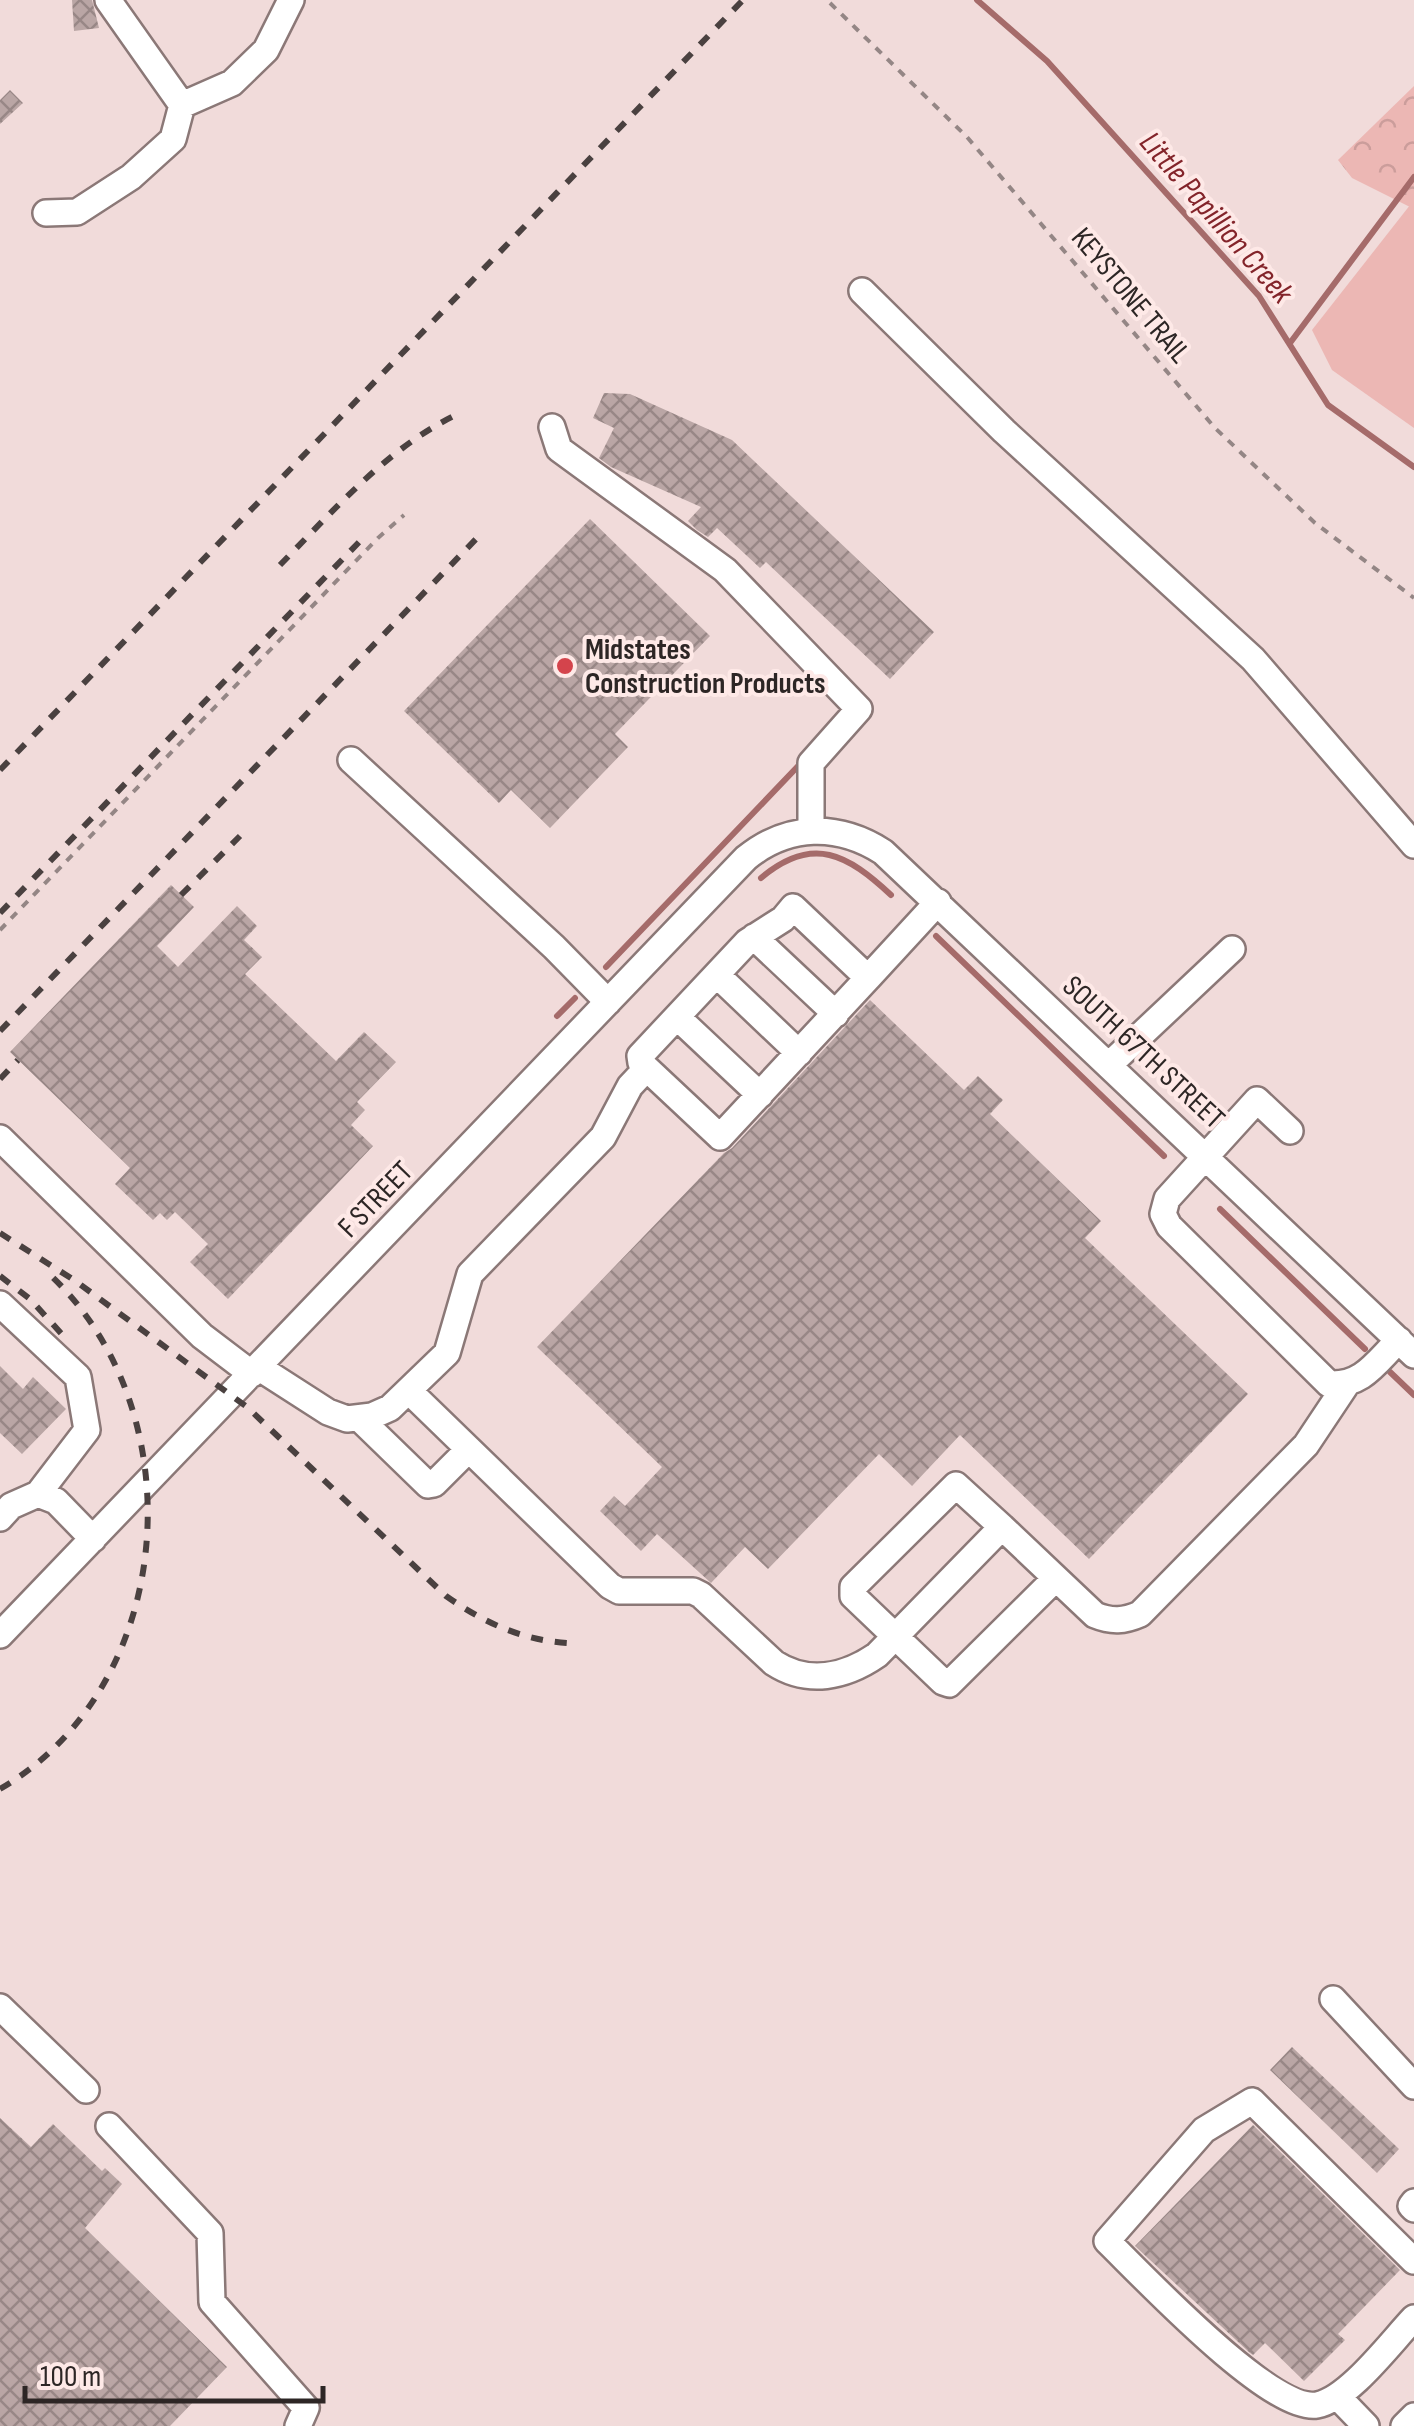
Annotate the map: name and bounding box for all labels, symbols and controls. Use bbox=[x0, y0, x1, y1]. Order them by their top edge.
water label: Little Papillion Creek bbox=[1131, 124, 1302, 313]
street label: KEYSTONE TRAIL bbox=[1063, 221, 1197, 371]
place label: Midstates Construction Products bbox=[585, 632, 826, 702]
marker: Midstates Construction Products bbox=[554, 655, 576, 677]
street label: SOUTH 67TH STREET bbox=[1055, 969, 1232, 1137]
street label: F STREET bbox=[331, 1154, 421, 1245]
scale bar bbox=[25, 2341, 322, 2403]
text: 100 m bbox=[40, 2359, 101, 2395]

